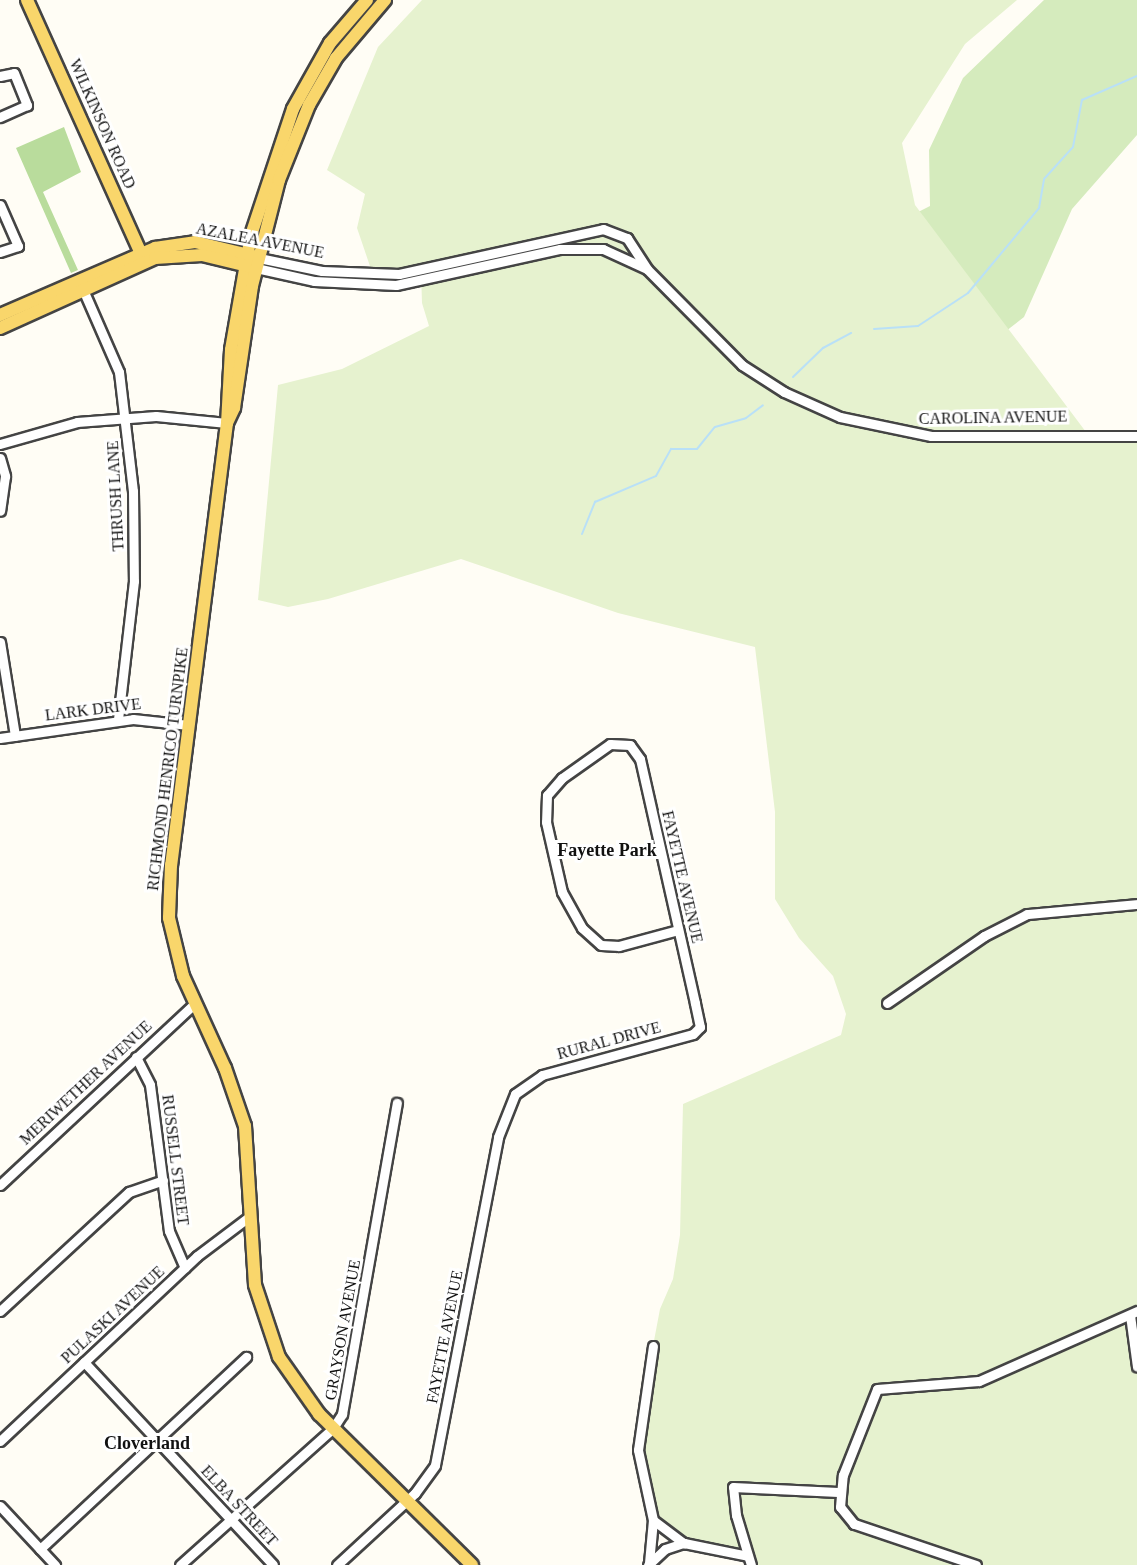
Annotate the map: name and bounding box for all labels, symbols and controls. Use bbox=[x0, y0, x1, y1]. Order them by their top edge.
street label: WILKINSON ROAD bbox=[65, 56, 139, 192]
street label: AZALEA AVENUE bbox=[194, 219, 326, 263]
street label: CAROLINA AVENUE bbox=[918, 407, 1068, 429]
street label: THRUSH LANE bbox=[104, 440, 128, 552]
street label: RICHMOND HENRICO TURNPIKE bbox=[144, 646, 192, 892]
street label: LARK DRIVE bbox=[44, 695, 142, 725]
street label: FAYETTE AVENUE bbox=[657, 809, 707, 945]
district label: Fayette Park bbox=[557, 839, 657, 861]
street label: MERIWETHER AVENUE bbox=[16, 1017, 156, 1149]
street label: RURAL DRIVE bbox=[555, 1018, 663, 1064]
street label: RUSSELL STREET bbox=[157, 1093, 193, 1227]
street label: GRAYSON AVENUE bbox=[321, 1258, 365, 1402]
street label: PULASKI AVENUE bbox=[57, 1262, 169, 1368]
street label: FAYETTE AVENUE bbox=[423, 1268, 467, 1406]
district label: Cloverland bbox=[104, 1432, 190, 1454]
street label: ELBA STREET bbox=[196, 1461, 282, 1551]

